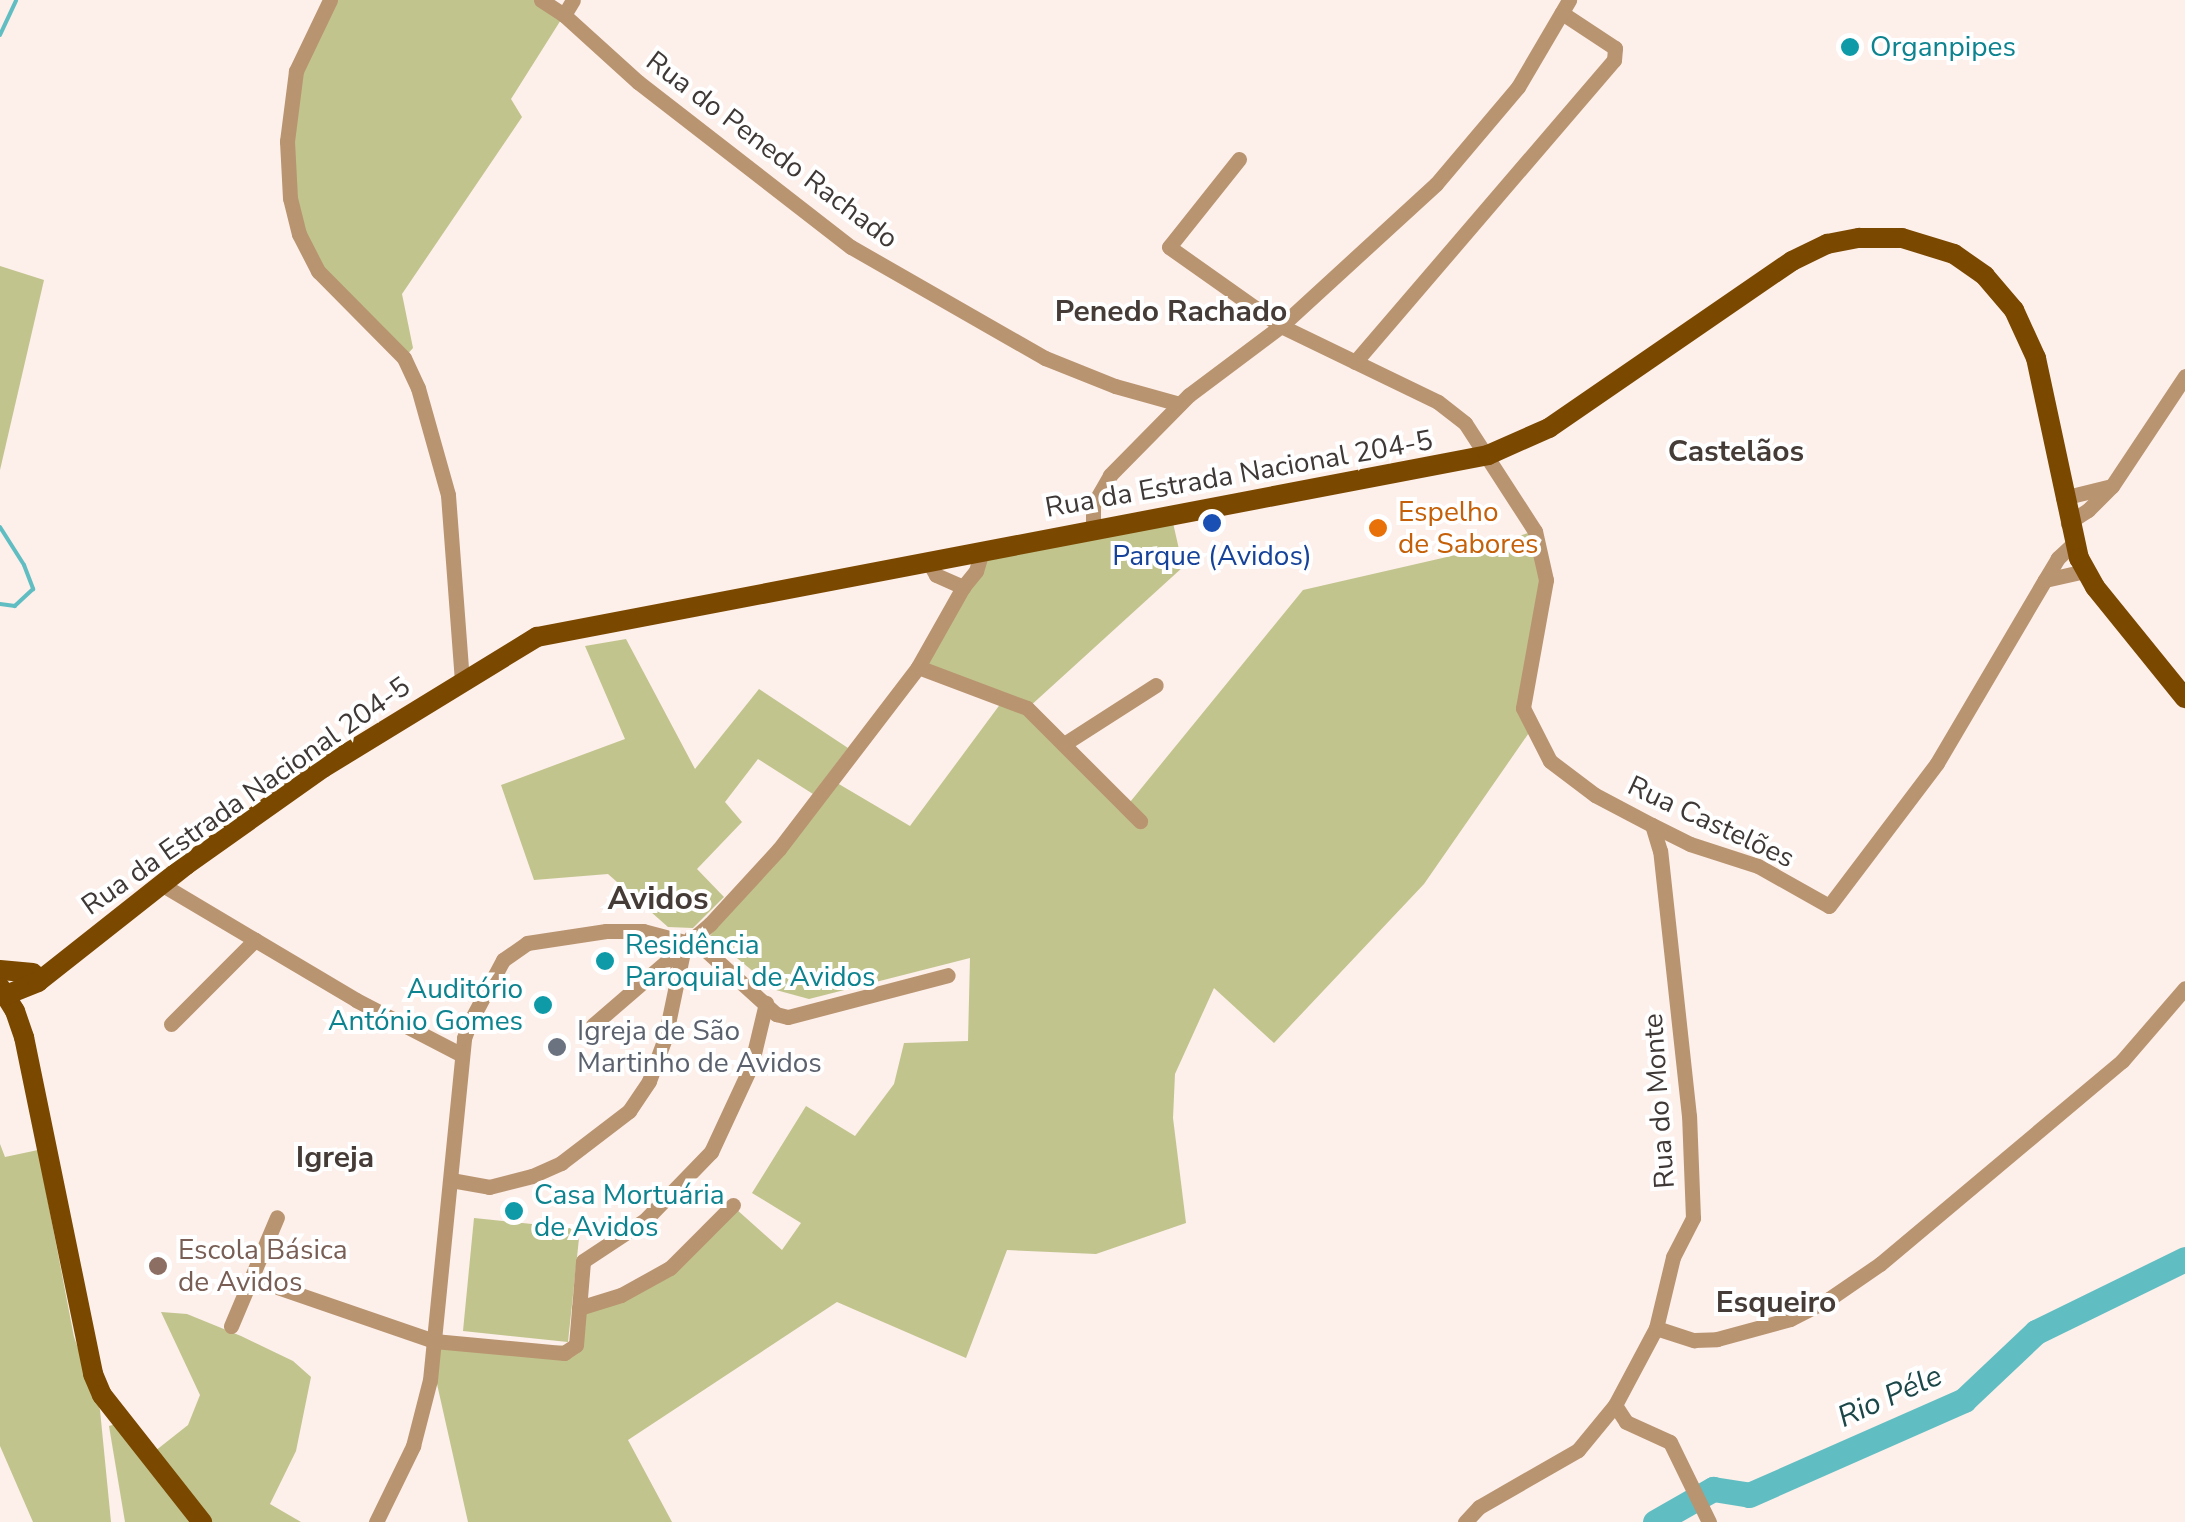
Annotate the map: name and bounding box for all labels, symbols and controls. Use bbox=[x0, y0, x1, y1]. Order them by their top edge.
place label: Organpipes bbox=[1870, 30, 2016, 64]
marker: Organpipes bbox=[1839, 36, 1861, 58]
street label: Rua do Penedo Rachado bbox=[639, 44, 905, 256]
district label: Penedo Rachado bbox=[1055, 294, 1287, 330]
street label: Rua da Estrada Nacional 204-5 bbox=[1043, 423, 1435, 525]
district label: Castelãos bbox=[1668, 434, 1804, 470]
place label: Espelho de Sabores bbox=[1398, 495, 1539, 561]
marker: Parque (Avidos) bbox=[1201, 512, 1223, 534]
marker: Espelho de Sabores bbox=[1367, 517, 1389, 539]
place label: Parque (Avidos) bbox=[1112, 539, 1312, 573]
street label: Rua da Estrada Nacional 204-5 bbox=[75, 670, 417, 922]
street label: Rua Castelões bbox=[1622, 769, 1800, 875]
district label: Avidos bbox=[607, 880, 709, 918]
place label: Residência Paroquial de Avidos bbox=[625, 928, 876, 994]
marker: Residência Paroquial de Avidos bbox=[594, 950, 616, 972]
place label: Auditório António Gomes bbox=[328, 972, 523, 1038]
marker: Auditório António Gomes bbox=[532, 994, 554, 1016]
street label: Rua do Monte bbox=[1636, 1012, 1682, 1190]
place label: Igreja de São Martinho de Avidos bbox=[577, 1014, 822, 1080]
marker: Igreja de São Martinho de Avidos bbox=[546, 1036, 568, 1058]
district label: Igreja bbox=[296, 1140, 374, 1176]
place label: Casa Mortuária de Avidos bbox=[534, 1178, 725, 1244]
marker: Casa Mortuária de Avidos bbox=[503, 1200, 525, 1222]
place label: Escola Básica de Avidos bbox=[178, 1233, 348, 1299]
marker: Escola Básica de Avidos bbox=[147, 1255, 169, 1277]
district label: Esqueiro bbox=[1716, 1285, 1836, 1321]
water label: Rio Péle bbox=[1832, 1358, 1948, 1436]

